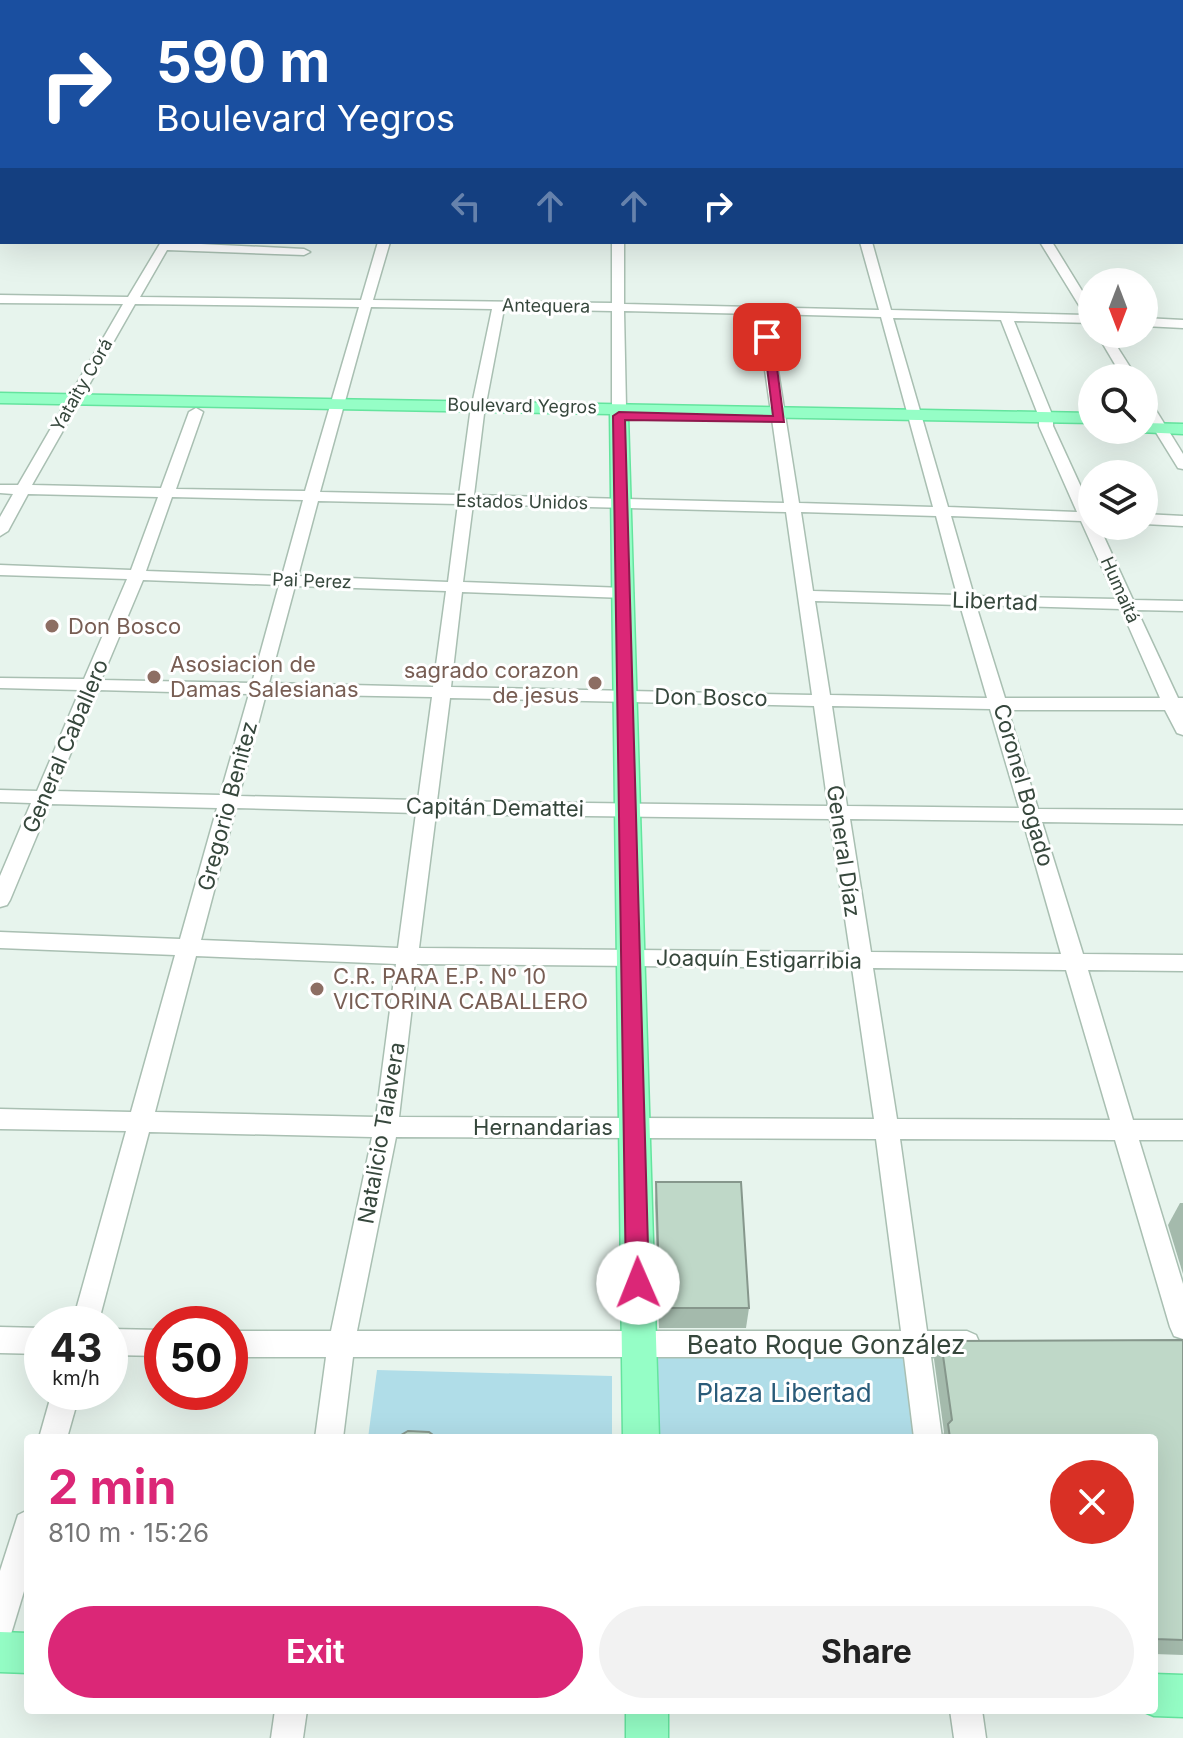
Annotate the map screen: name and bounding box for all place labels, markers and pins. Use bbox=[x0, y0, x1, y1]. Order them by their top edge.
pin bbox=[733, 303, 801, 371]
place label: Don Bosco bbox=[68, 613, 181, 639]
marker: Don Bosco bbox=[43, 617, 61, 635]
place label: Asosiacion de Damas Salesianas bbox=[170, 651, 359, 702]
place label: sagrado corazon de jesus bbox=[404, 657, 579, 708]
marker: Asosiacion de Damas Salesianas bbox=[145, 668, 163, 686]
marker: sagrado corazon de jesus bbox=[586, 674, 604, 692]
place label: C.R. PARA E.P. Nº 10 VICTORINA CABALLERO bbox=[333, 963, 588, 1014]
marker: C.R. PARA E.P. Nº 10 VICTORINA CABALLERO bbox=[308, 980, 326, 998]

